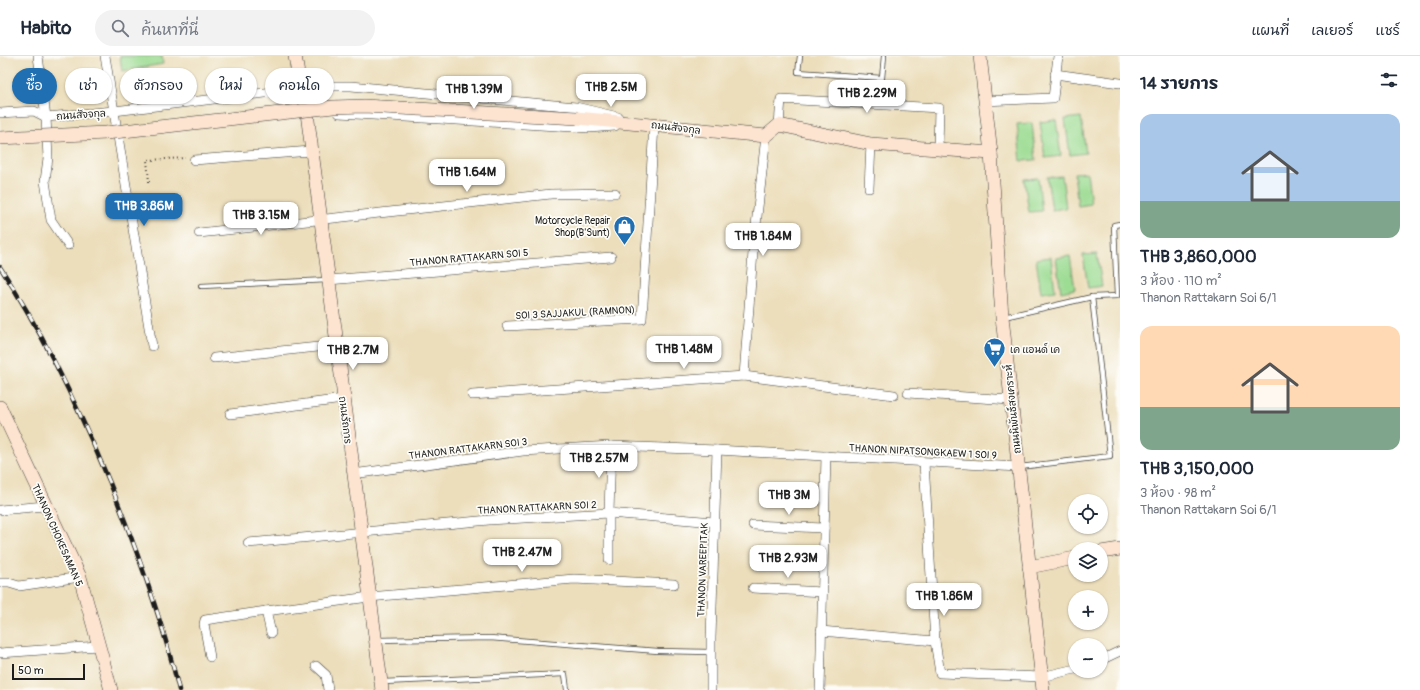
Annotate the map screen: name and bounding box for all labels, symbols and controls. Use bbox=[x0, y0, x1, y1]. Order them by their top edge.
search box bbox=[95, 10, 375, 46]
text: Habito bbox=[20, 16, 71, 40]
icon: search bbox=[109, 17, 131, 39]
text: ค้นหาที่นี่ bbox=[141, 21, 198, 40]
text: แผนที่ bbox=[1251, 22, 1289, 39]
text: เลเยอร์ bbox=[1311, 22, 1353, 39]
text: แชร์ bbox=[1375, 22, 1400, 39]
chip: ซื้อ bbox=[12, 68, 57, 104]
chip: เช่า bbox=[65, 68, 112, 104]
chip: ตัวกรอง bbox=[120, 68, 197, 104]
chip: ใหม่ bbox=[205, 68, 257, 104]
chip: คอนโด bbox=[265, 68, 334, 104]
icon: filters bbox=[1378, 69, 1400, 91]
text: 14 รายการ bbox=[1140, 73, 1218, 94]
pin: THB 2.5M bbox=[570, 74, 652, 108]
pin: THB 1.39M bbox=[428, 76, 520, 110]
text: THB 2.5M bbox=[585, 79, 637, 95]
pin: THB 2.29M bbox=[821, 80, 913, 114]
text: THB 1.39M bbox=[446, 81, 502, 97]
text: THB 2.29M bbox=[837, 85, 897, 101]
street label: ถนนสัจจกุล bbox=[56, 106, 106, 125]
street label: ถนนสัจจกุล bbox=[650, 118, 701, 139]
icon: home bbox=[1234, 140, 1306, 212]
pin: THB 1.64M bbox=[421, 159, 513, 193]
text: THB 1.64M bbox=[438, 164, 496, 180]
pin: THB 3.86M bbox=[98, 193, 190, 227]
text: THB 3.86M bbox=[114, 198, 174, 214]
pin: THB 3.15M bbox=[215, 202, 307, 236]
text: THB 3.15M bbox=[232, 207, 290, 223]
shop icon: Motorcycle Repair Shop(B'Sunt) bbox=[612, 213, 638, 246]
place label: Motorcycle Repair Shop(B'Sunt) bbox=[535, 215, 610, 239]
pin: THB 1.84M bbox=[717, 223, 809, 257]
text: THB 1.84M bbox=[734, 228, 792, 244]
text: THB 3,860,000 bbox=[1140, 246, 1257, 267]
street label: THANON RATTAKARN SOI 5 bbox=[409, 247, 529, 269]
text: 3 ห้อง · 110 m² bbox=[1140, 273, 1222, 289]
text: Thanon Rattakarn Soi 6/1 bbox=[1140, 290, 1277, 306]
street label: SOI 3 SAJJAKUL (RAMNON) bbox=[515, 304, 635, 322]
pin: THB 1.48M bbox=[638, 336, 730, 370]
supermarket icon: เค แอนด์ เค bbox=[981, 336, 1007, 369]
pin: THB 2.7M bbox=[312, 337, 394, 371]
text: THB 1.48M bbox=[655, 341, 713, 357]
text: THB 2.7M bbox=[327, 342, 379, 358]
place label: เค แอนด์ เค bbox=[1010, 342, 1060, 356]
icon: home bbox=[1234, 352, 1306, 424]
street label: ถนนนิพันธ์สงเคราะห์ bbox=[1000, 364, 1024, 454]
street label: ถนนรัถการ bbox=[336, 396, 355, 445]
street label: THANON RATTAKARN SOI 3 bbox=[408, 436, 528, 462]
street label: THANON NIPATSONGKAEW 1 SOI 9 bbox=[849, 442, 997, 462]
pin: THB 2.57M bbox=[553, 445, 645, 479]
text: THB 2.57M bbox=[569, 450, 629, 466]
text: THB 3,150,000 bbox=[1140, 458, 1254, 479]
street label: THANON CHOKESAMAN 5 bbox=[29, 482, 85, 588]
pin: THB 3M bbox=[756, 482, 822, 516]
text: 3 ห้อง · 98 m² bbox=[1140, 485, 1216, 501]
text: THB 3M bbox=[768, 487, 810, 503]
map controls bbox=[1068, 494, 1108, 678]
button: locate bbox=[1068, 494, 1108, 534]
street label: THANON RATTAKARN SOI 2 bbox=[477, 499, 597, 517]
text: Thanon Rattakarn Soi 6/1 bbox=[1140, 502, 1277, 518]
street label: THANON VAREEPITAK bbox=[695, 523, 711, 617]
pin: THB 2.47M bbox=[476, 539, 568, 573]
button: layers bbox=[1068, 542, 1108, 582]
text: THB 2.47M bbox=[492, 544, 552, 560]
pin: THB 2.93M bbox=[742, 545, 834, 579]
text: THB 2.93M bbox=[758, 550, 818, 566]
pin: THB 1.86M bbox=[898, 583, 990, 617]
text: THB 1.86M bbox=[915, 588, 973, 604]
button: + bbox=[1068, 590, 1108, 630]
button: − bbox=[1068, 638, 1108, 678]
scale bar bbox=[12, 662, 85, 681]
text: 50 m bbox=[18, 664, 44, 677]

